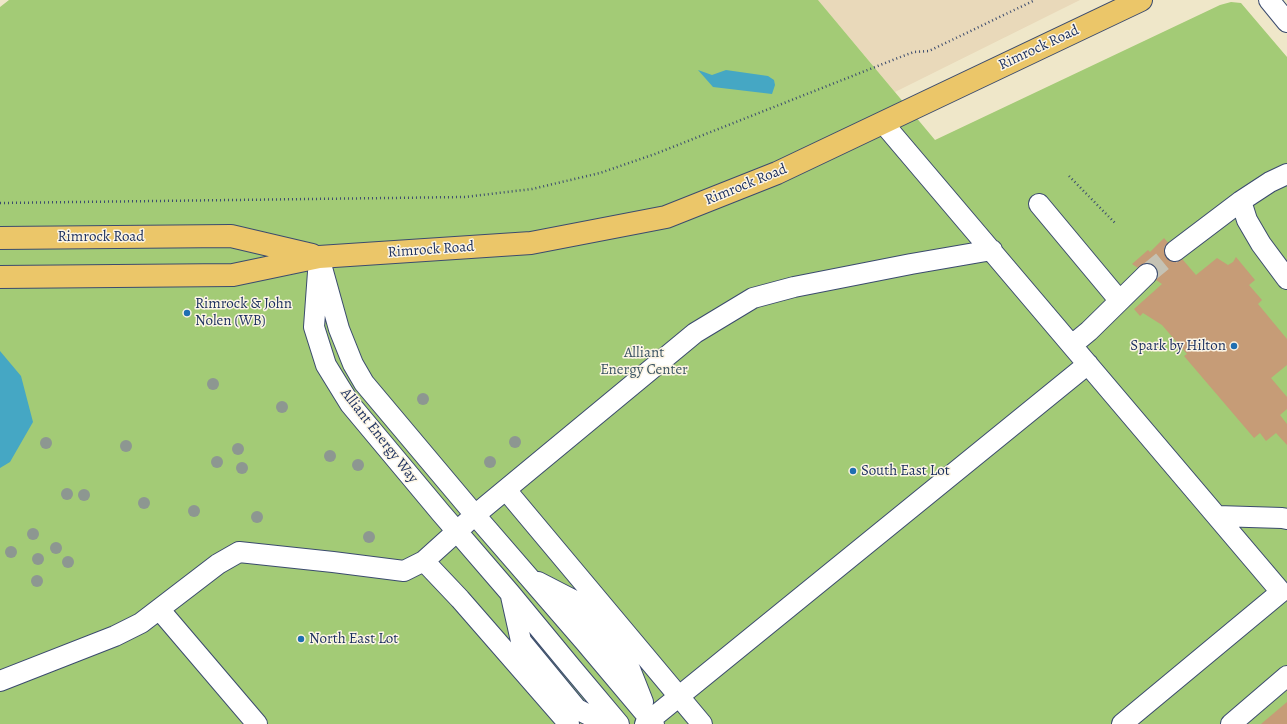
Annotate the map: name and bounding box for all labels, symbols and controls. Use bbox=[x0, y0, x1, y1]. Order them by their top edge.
street label: Rimrock Road bbox=[996, 22, 1082, 74]
street label: Rimrock Road bbox=[702, 160, 790, 210]
street label: Rimrock Road bbox=[58, 228, 144, 246]
street label: Rimrock Road bbox=[387, 238, 475, 262]
place label: Rimrock & John Nolen (WB) bbox=[195, 295, 292, 330]
marker: Rimrock & John Nolen (WB) bbox=[182, 308, 192, 318]
place label: Spark by Hilton bbox=[1130, 337, 1226, 355]
marker: Spark by Hilton bbox=[1229, 341, 1239, 351]
park label: Alliant Energy Center bbox=[600, 344, 688, 379]
street label: Alliant Energy Way bbox=[336, 385, 422, 487]
place label: South East Lot bbox=[861, 462, 950, 480]
marker: South East Lot bbox=[848, 466, 858, 476]
place label: North East Lot bbox=[309, 630, 398, 648]
marker: North East Lot bbox=[296, 634, 306, 644]

